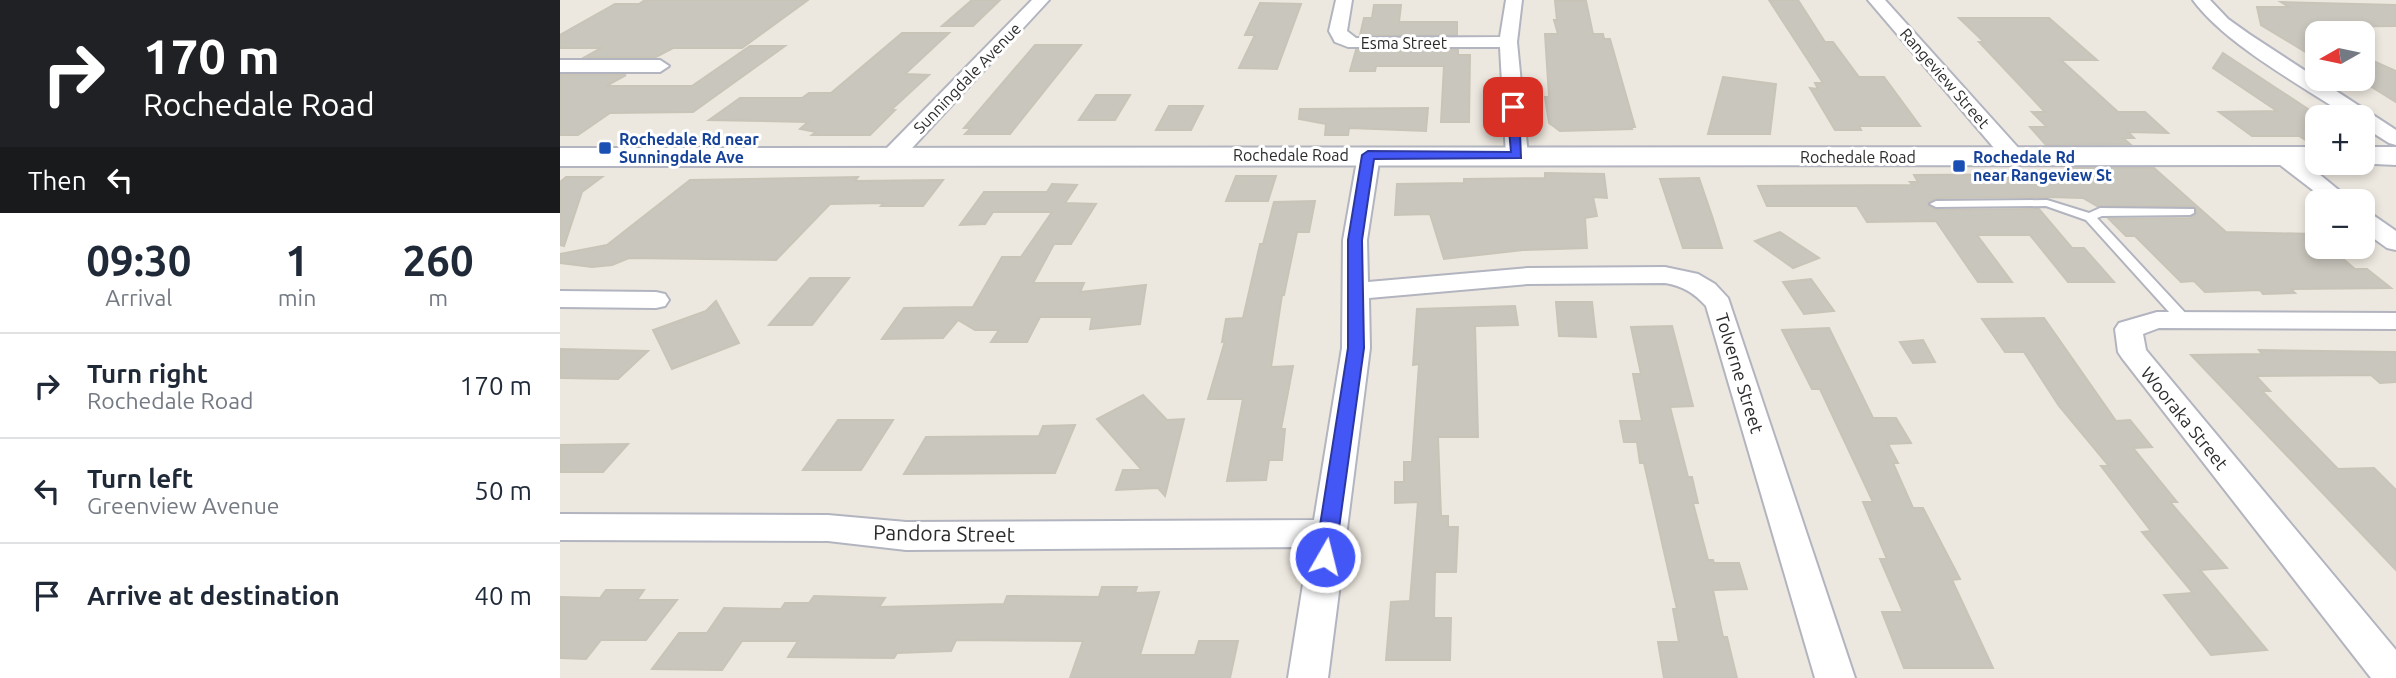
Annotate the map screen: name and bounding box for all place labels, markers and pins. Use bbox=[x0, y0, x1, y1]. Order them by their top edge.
pin bbox=[1483, 77, 1543, 137]
place label: Rochedale Rd near Sunningdale Ave bbox=[619, 130, 759, 166]
marker: Rochedale Rd near Sunningdale Ave bbox=[597, 140, 613, 156]
place label: Rochedale Rd near Rangeview St bbox=[1973, 148, 2112, 184]
marker: Rochedale Rd near Rangeview St bbox=[1951, 158, 1967, 174]

